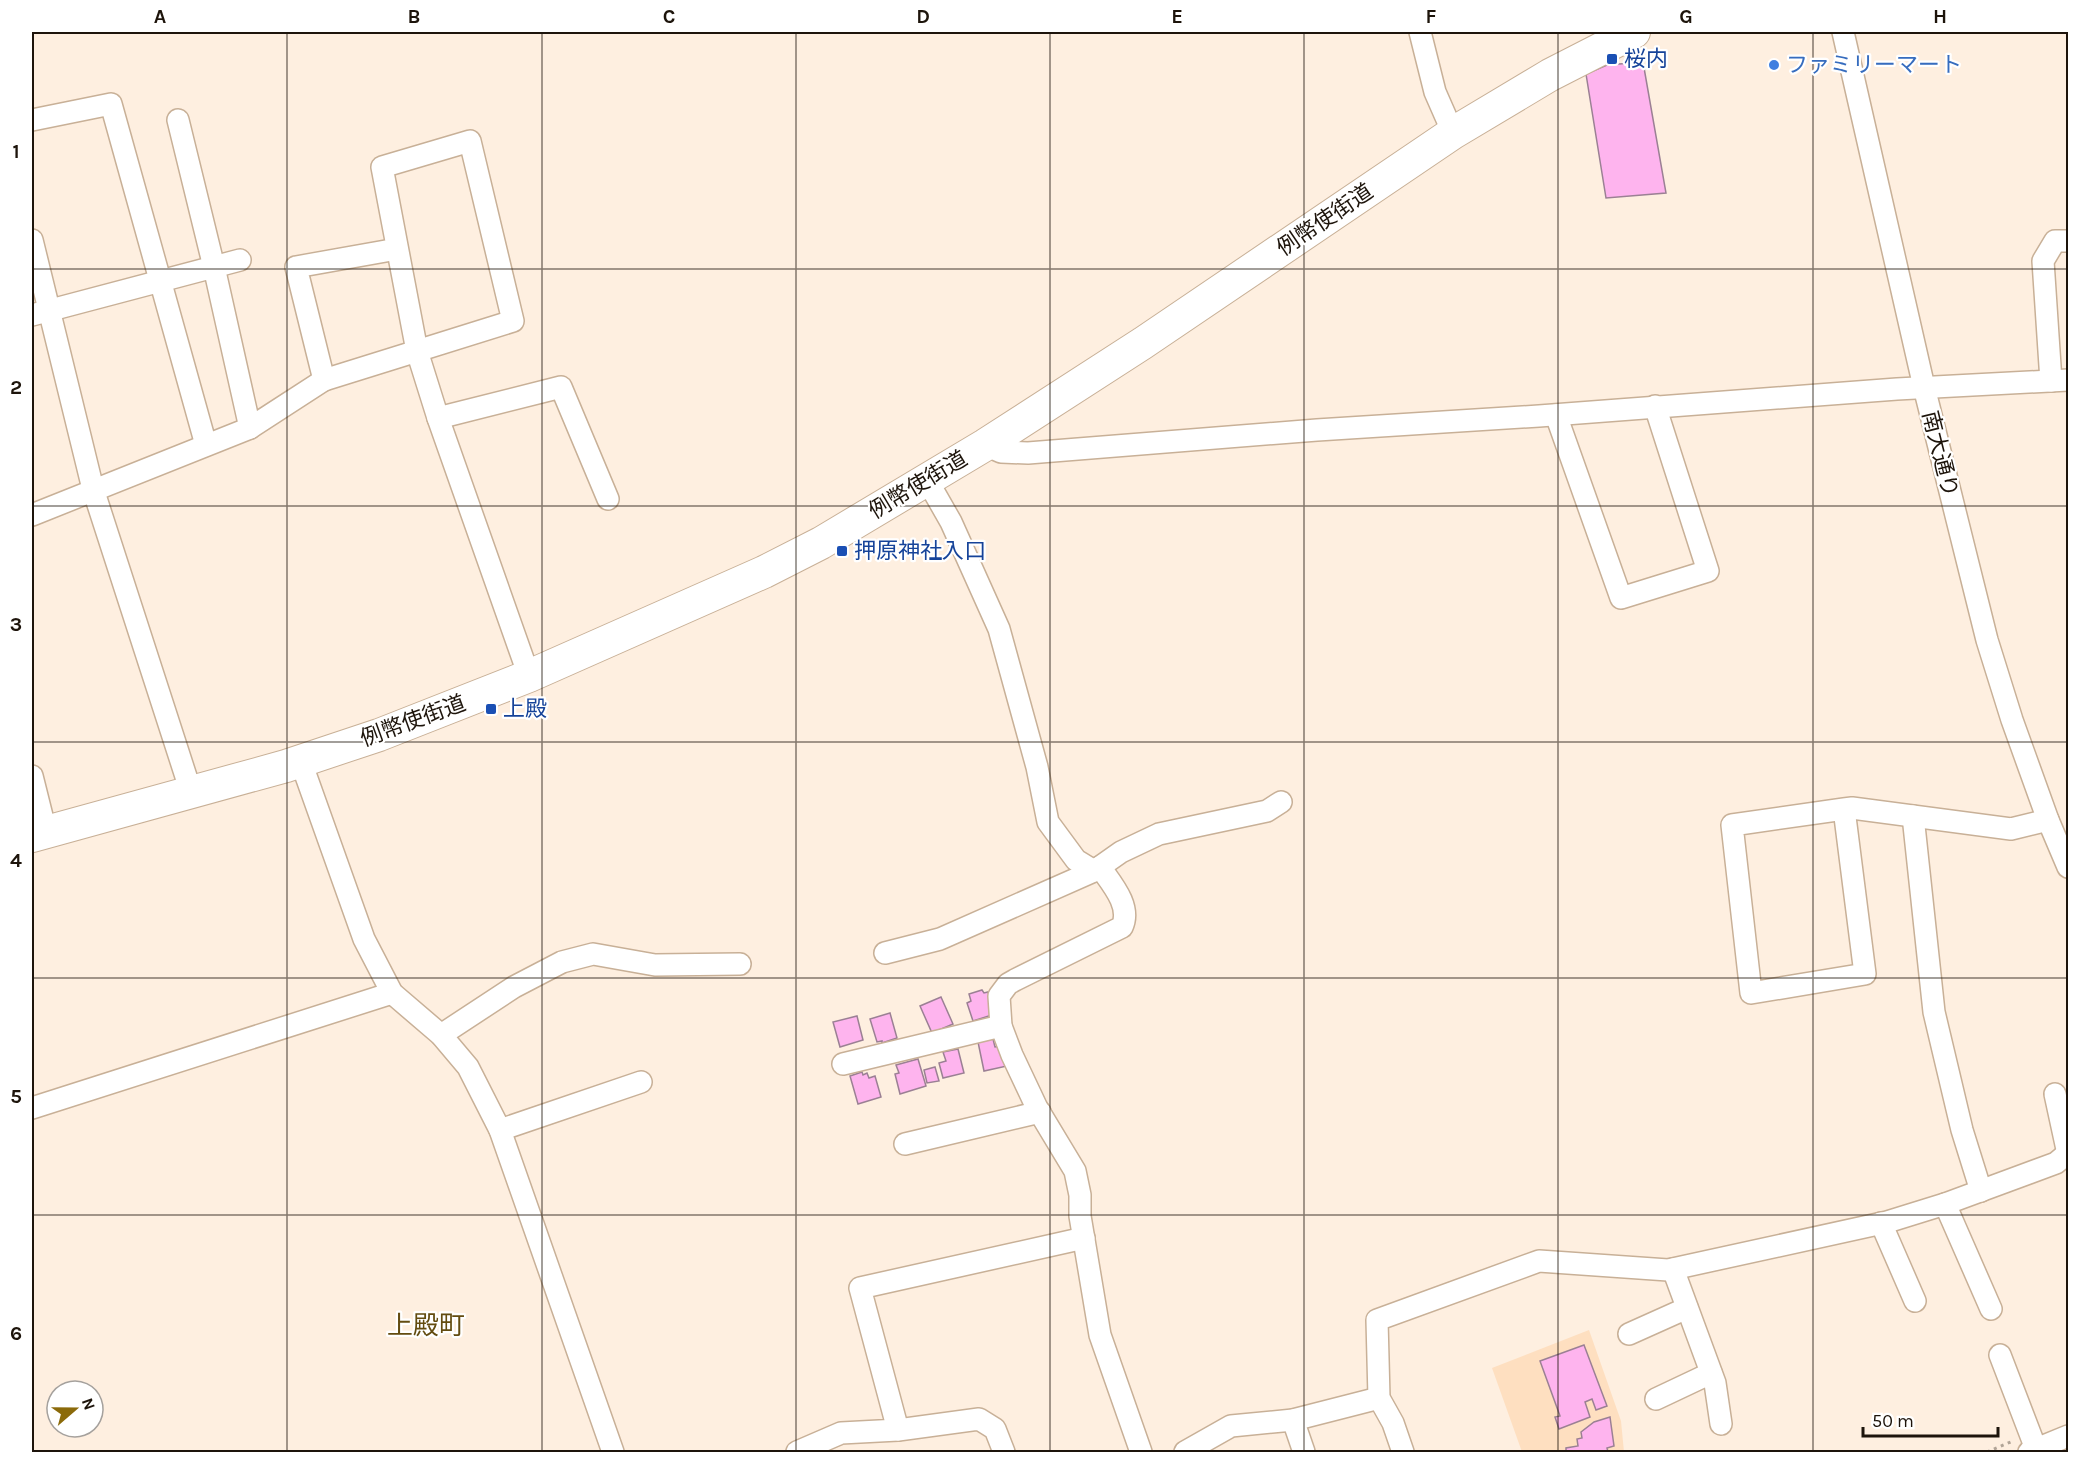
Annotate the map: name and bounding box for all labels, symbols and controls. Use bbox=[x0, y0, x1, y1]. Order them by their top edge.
text: A bbox=[154, 5, 167, 28]
text: B bbox=[408, 5, 420, 28]
text: C bbox=[663, 5, 675, 28]
text: D bbox=[916, 5, 930, 28]
text: E bbox=[1171, 5, 1183, 28]
text: F bbox=[1426, 5, 1437, 28]
text: G bbox=[1679, 5, 1693, 28]
text: H bbox=[1933, 5, 1947, 28]
place label: 桜内 bbox=[1624, 46, 1668, 72]
marker: 桜内 bbox=[1605, 52, 1619, 66]
place label: ファミリーマート bbox=[1786, 52, 1962, 78]
marker: ファミリーマート bbox=[1767, 58, 1781, 72]
text: 1 bbox=[12, 140, 20, 163]
street label: 例幣使街道 bbox=[1272, 178, 1378, 262]
text: 2 bbox=[10, 376, 22, 399]
street label: 南大通り bbox=[1917, 408, 1963, 500]
street label: 例幣使街道 bbox=[864, 446, 972, 524]
place label: 押原神社入口 bbox=[854, 538, 986, 564]
marker: 押原神社入口 bbox=[835, 544, 849, 558]
text: 3 bbox=[10, 613, 22, 636]
street label: 例幣使街道 bbox=[357, 690, 469, 752]
place label: 上殿 bbox=[503, 696, 547, 722]
marker: 上殿 bbox=[484, 702, 498, 716]
text: 4 bbox=[10, 849, 22, 872]
text: 5 bbox=[10, 1085, 22, 1108]
district label: 上殿町 bbox=[387, 1310, 465, 1341]
text: 6 bbox=[10, 1322, 22, 1345]
north arrow bbox=[45, 1379, 105, 1439]
text: N bbox=[78, 1395, 100, 1413]
scale bar bbox=[1863, 1400, 1998, 1438]
text: 50 m bbox=[1872, 1410, 1914, 1432]

